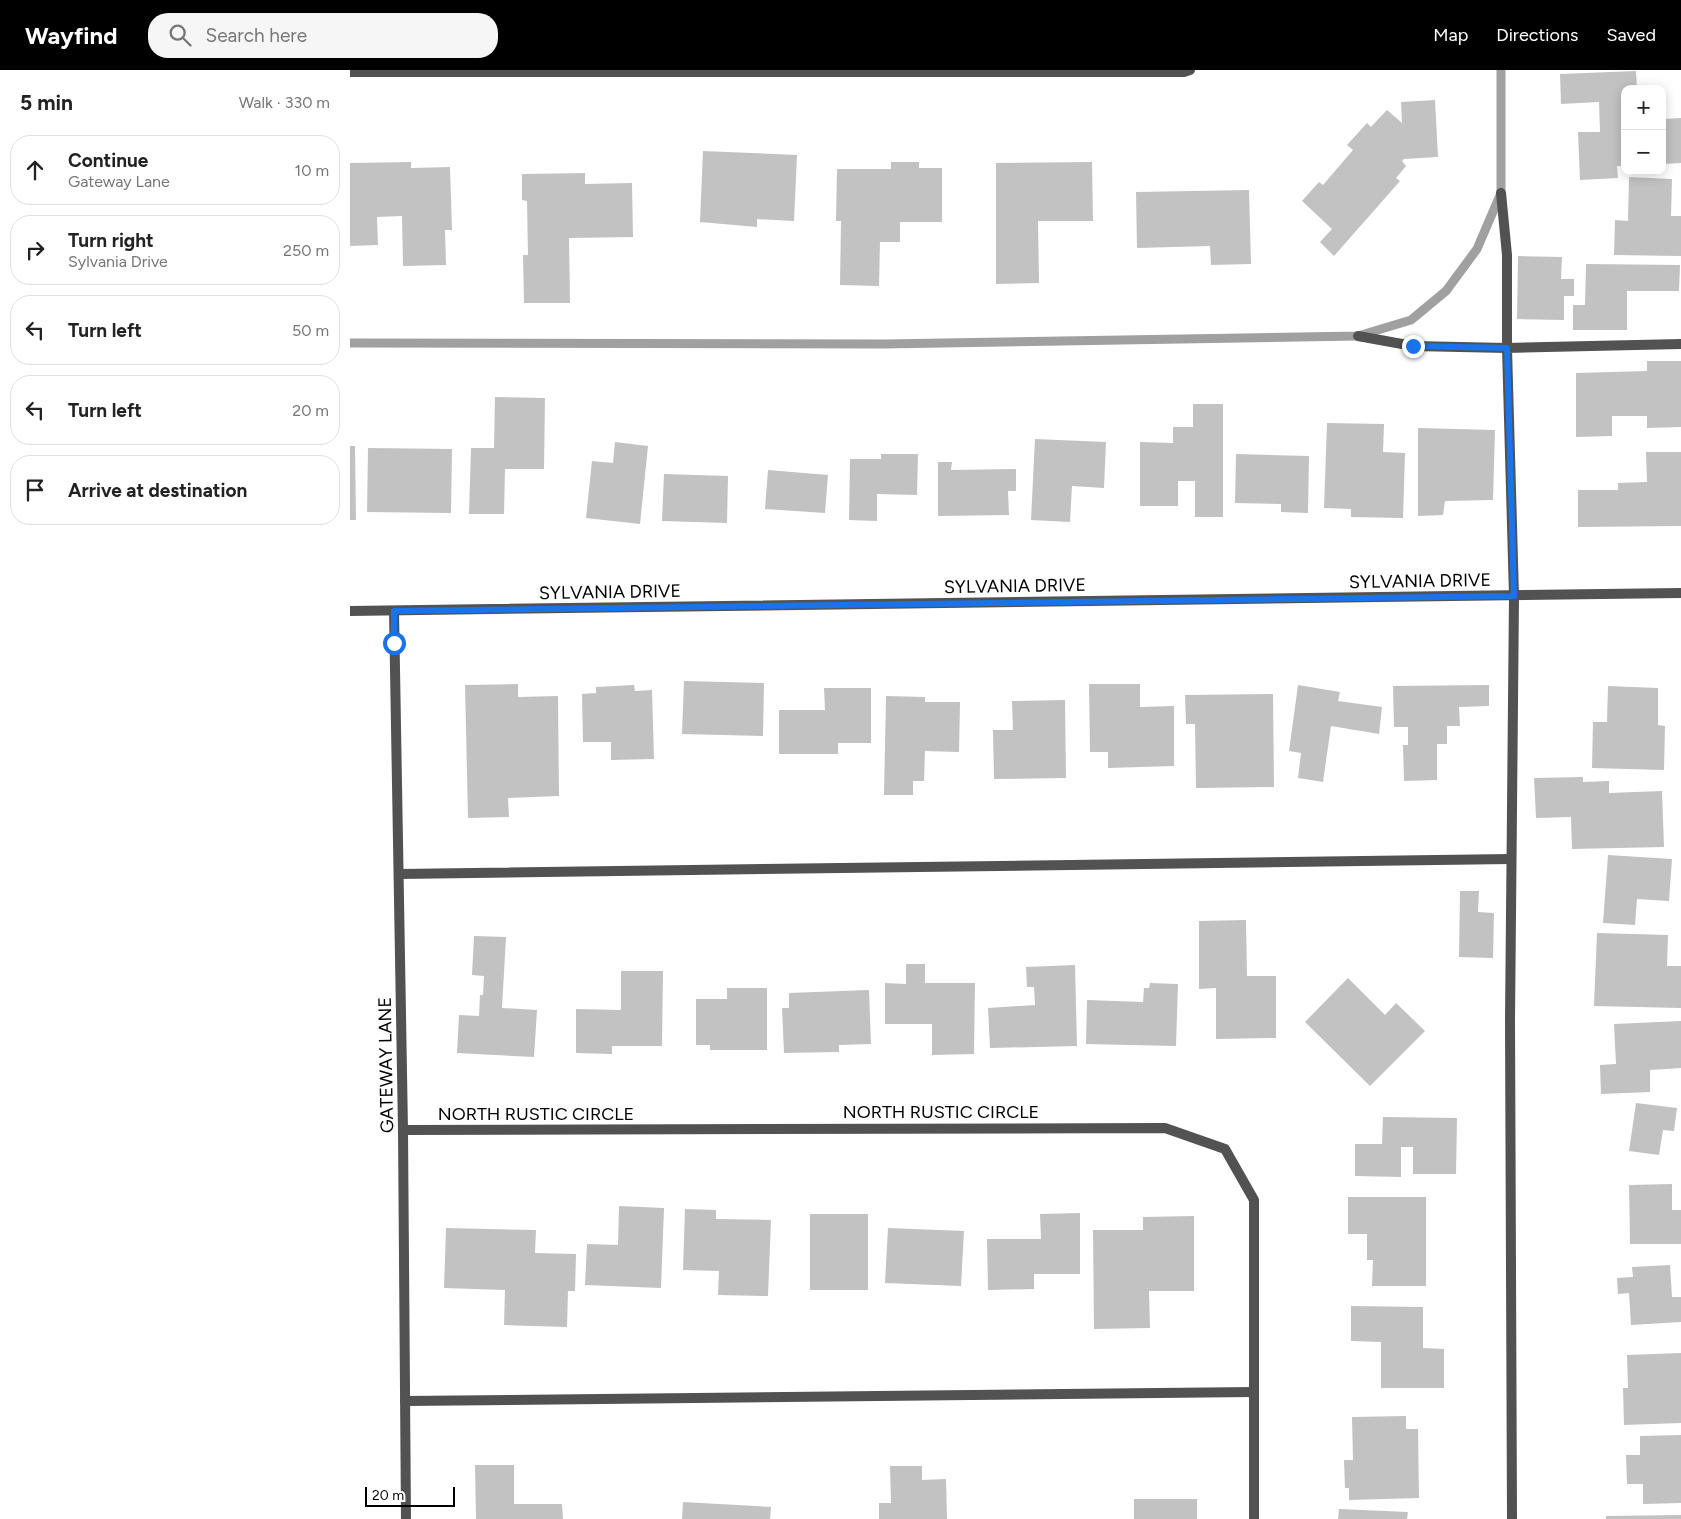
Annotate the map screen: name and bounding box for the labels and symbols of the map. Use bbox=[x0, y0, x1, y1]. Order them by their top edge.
route end bbox=[1402, 335, 1425, 358]
street label: SYLVANIA DRIVE bbox=[1349, 569, 1491, 593]
street label: SYLVANIA DRIVE bbox=[944, 574, 1086, 598]
street label: SYLVANIA DRIVE bbox=[539, 580, 681, 604]
route start bbox=[383, 632, 406, 655]
street label: GATEWAY LANE bbox=[374, 997, 398, 1133]
street label: NORTH RUSTIC CIRCLE bbox=[843, 1101, 1039, 1123]
street label: NORTH RUSTIC CIRCLE bbox=[438, 1103, 634, 1125]
scale bar bbox=[365, 1484, 455, 1507]

